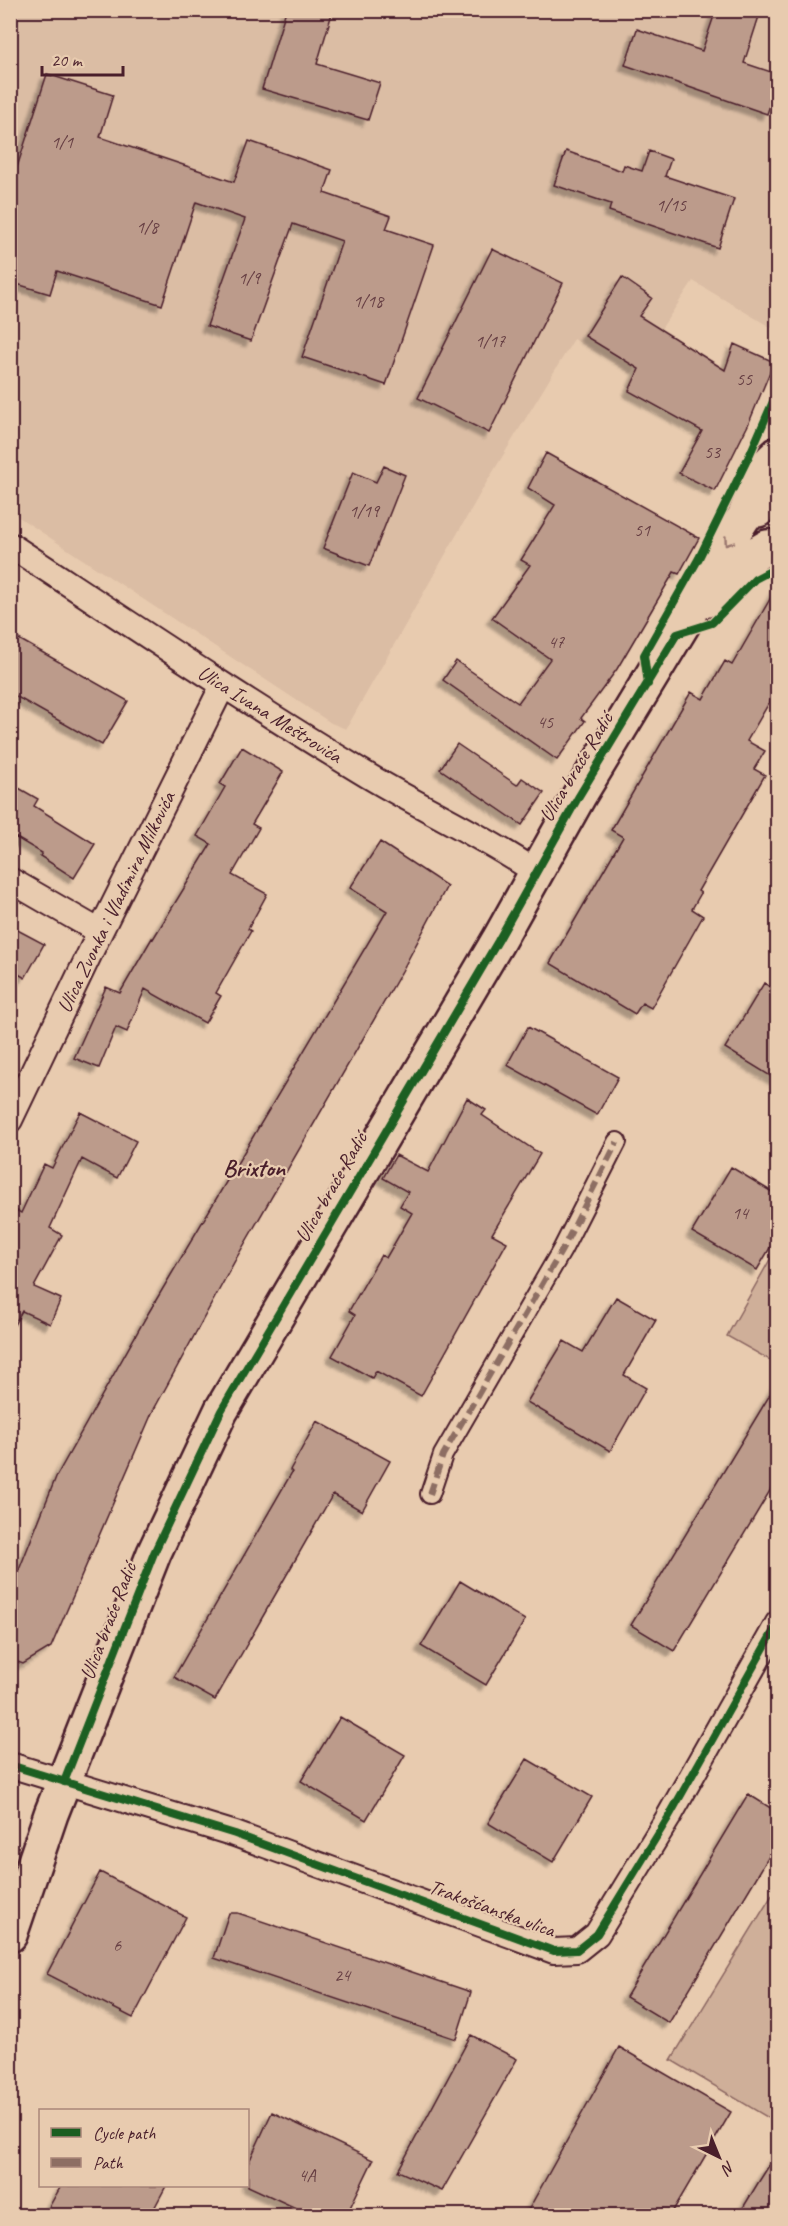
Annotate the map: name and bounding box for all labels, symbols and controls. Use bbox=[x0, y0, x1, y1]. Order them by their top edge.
scale bar bbox=[42, 39, 123, 77]
text: 20 m bbox=[51, 49, 84, 71]
house number: 1/1 bbox=[51, 131, 74, 153]
house number: 1/15 bbox=[656, 194, 687, 216]
house number: 1/8 bbox=[136, 216, 160, 238]
house number: 1/9 bbox=[238, 267, 262, 289]
house number: 1/18 bbox=[353, 290, 385, 312]
house number: 1/17 bbox=[475, 330, 506, 352]
house number: 55 bbox=[736, 368, 753, 390]
house number: 53 bbox=[704, 441, 722, 463]
house number: 1/19 bbox=[349, 500, 381, 522]
house number: 51 bbox=[634, 519, 651, 541]
one-way arrow bbox=[724, 536, 735, 547]
house number: 47 bbox=[548, 631, 565, 653]
street label: Ulica Ivana Meštrovića bbox=[193, 659, 349, 770]
street label: Ulica braće Radić bbox=[533, 705, 620, 826]
house number: 45 bbox=[537, 711, 554, 733]
street label: Ulica Zvonka i Vladimira Milkovića bbox=[51, 786, 182, 1017]
street label: Ulica braće Radić bbox=[289, 1125, 374, 1247]
district label: Brixton bbox=[223, 1153, 286, 1183]
house number: 14 bbox=[732, 1202, 750, 1224]
street label: Ulica braće Radić bbox=[74, 1557, 143, 1683]
street label: Trakošćanska ulica bbox=[425, 1873, 560, 1943]
house number: 6 bbox=[113, 1934, 122, 1956]
house number: 24 bbox=[334, 1964, 352, 1986]
legend bbox=[39, 2109, 249, 2187]
text: Cycle path bbox=[93, 2122, 156, 2144]
north arrow bbox=[689, 2127, 749, 2187]
text: Path bbox=[93, 2152, 123, 2174]
text: N bbox=[716, 2157, 739, 2180]
house number: 4A bbox=[298, 2164, 317, 2186]

